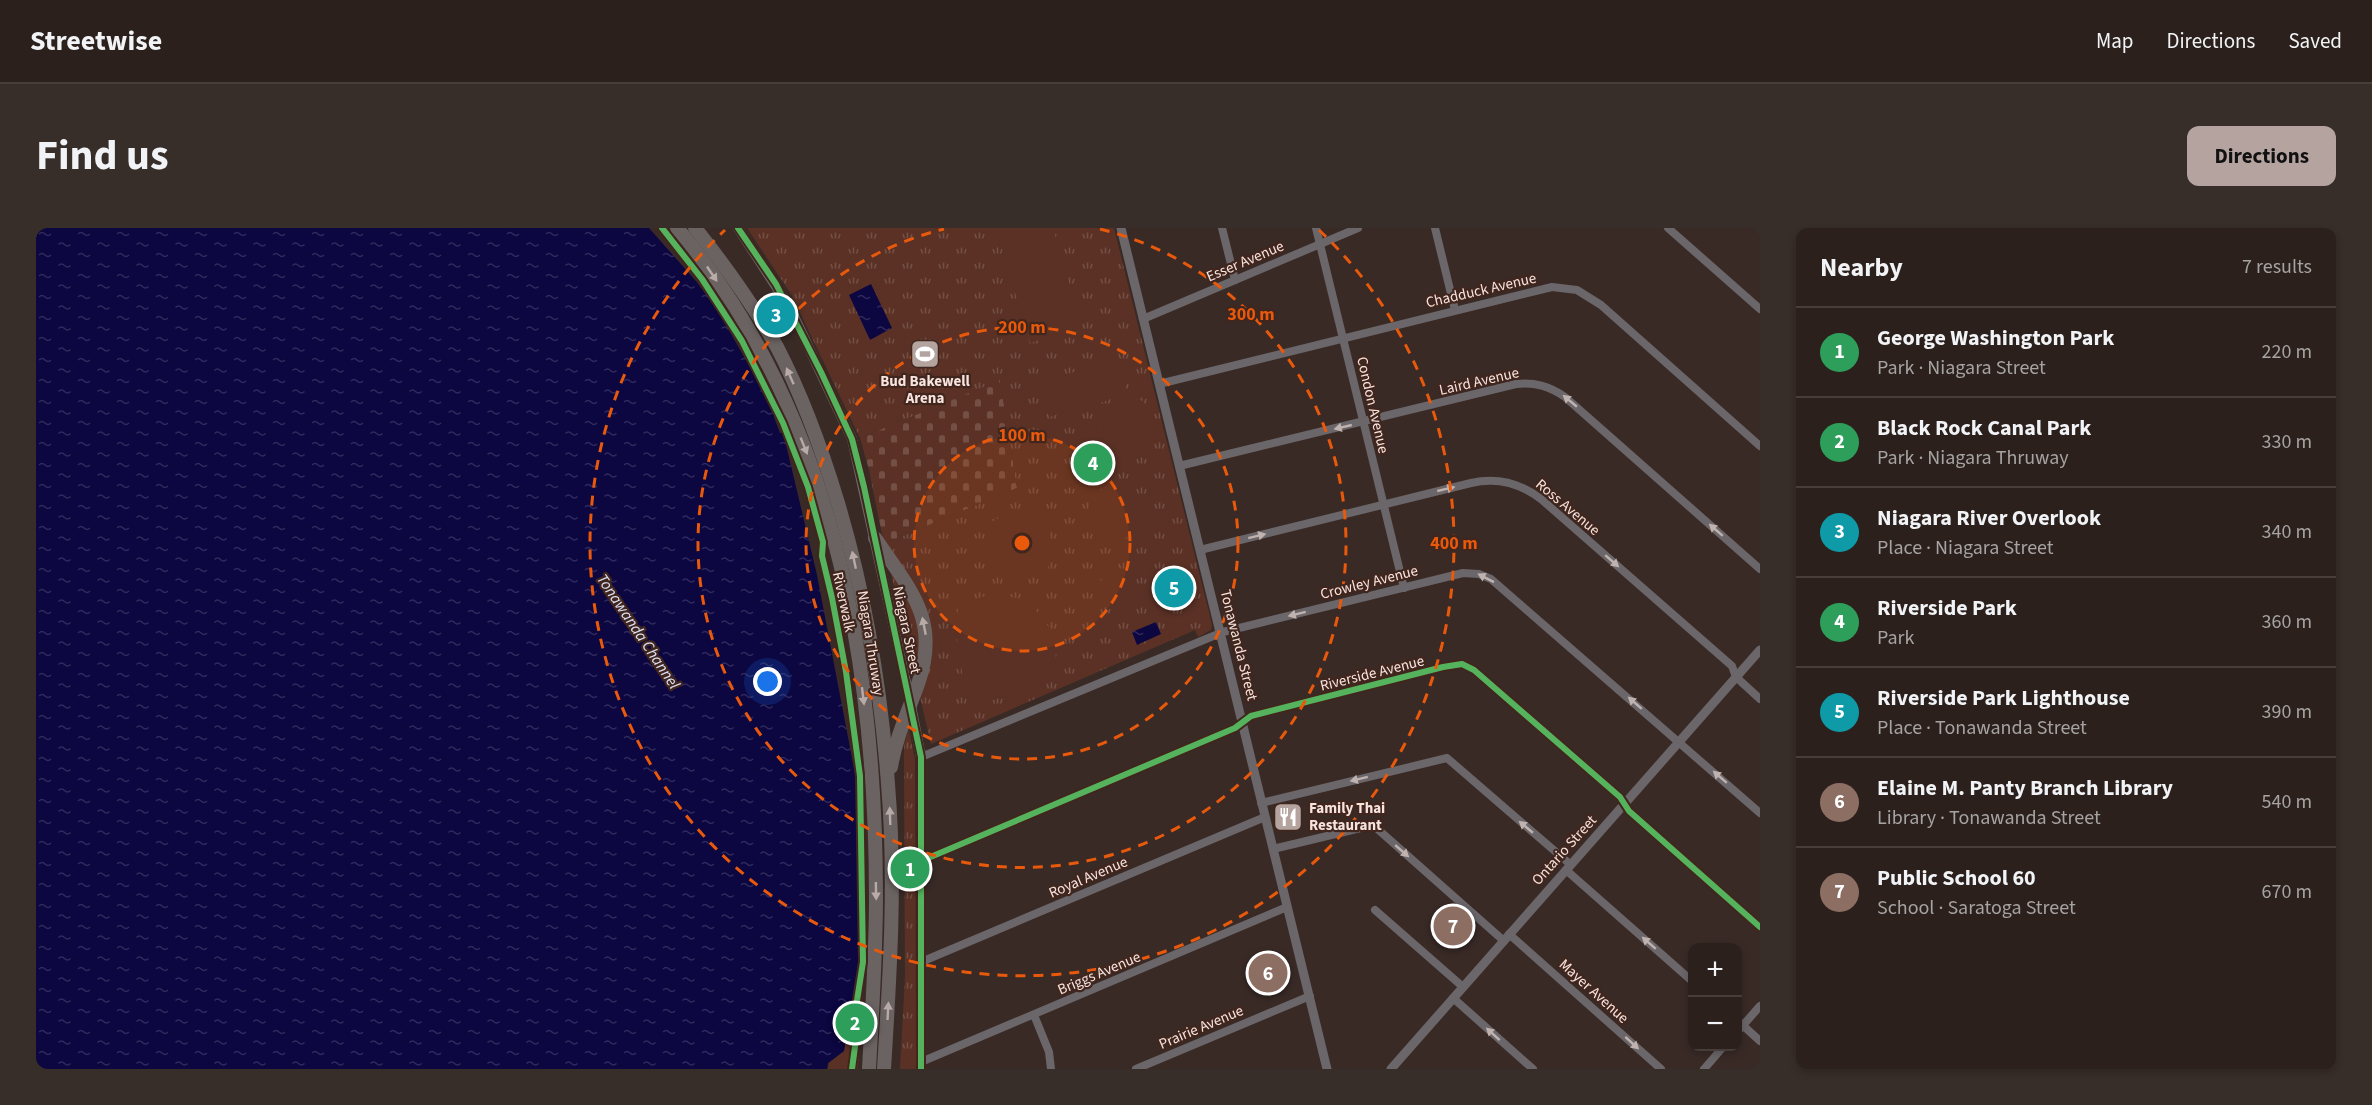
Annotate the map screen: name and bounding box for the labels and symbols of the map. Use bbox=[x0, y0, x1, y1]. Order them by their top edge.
street label: Esser Avenue bbox=[1203, 236, 1287, 287]
one-way arrow bbox=[707, 266, 718, 282]
street label: Chadduck Avenue bbox=[1424, 268, 1538, 313]
pin: 3 bbox=[756, 292, 796, 338]
text: 300 m bbox=[1227, 302, 1275, 327]
text: 200 m bbox=[998, 315, 1046, 340]
sports icon: Bud Bakewell Arena bbox=[909, 338, 941, 370]
street label: Condon Avenue bbox=[1351, 355, 1394, 456]
street label: Laird Avenue bbox=[1437, 362, 1521, 401]
one-way arrow bbox=[785, 368, 794, 385]
place label: Bud Bakewell Arena bbox=[880, 371, 970, 409]
one-way arrow bbox=[1562, 396, 1577, 408]
one-way arrow bbox=[1333, 422, 1352, 432]
text: 100 m bbox=[998, 423, 1046, 448]
one-way arrow bbox=[800, 437, 809, 455]
pin: 4 bbox=[1074, 440, 1112, 486]
street label: Ross Avenue bbox=[1531, 474, 1604, 541]
one-way arrow bbox=[1437, 483, 1455, 493]
one-way arrow bbox=[1709, 524, 1724, 537]
one-way arrow bbox=[1247, 530, 1266, 540]
text: 400 m bbox=[1430, 531, 1478, 556]
centre of rings bbox=[1012, 533, 1032, 553]
one-way arrow bbox=[849, 550, 858, 569]
one-way arrow bbox=[1604, 554, 1619, 567]
street label: Crowley Avenue bbox=[1318, 560, 1420, 605]
pin: 5 bbox=[1154, 566, 1194, 610]
water label: Tonawanda Channel bbox=[591, 569, 685, 694]
street label: Riverwalk bbox=[827, 570, 860, 635]
one-way arrow bbox=[1477, 573, 1494, 583]
street label: Niagara Street bbox=[887, 584, 926, 676]
street label: Tonawanda Street bbox=[1215, 587, 1262, 703]
street label: Niagara Thruway bbox=[852, 589, 889, 697]
one-way arrow bbox=[1288, 610, 1306, 620]
one-way arrow bbox=[919, 616, 928, 635]
street label: Riverside Avenue bbox=[1318, 650, 1426, 697]
your location bbox=[753, 667, 782, 696]
one-way arrow bbox=[859, 687, 868, 706]
one-way arrow bbox=[1628, 697, 1643, 710]
one-way arrow bbox=[1712, 770, 1727, 784]
one-way arrow bbox=[1350, 775, 1369, 785]
place label: Family Thai Restaurant bbox=[1309, 798, 1385, 836]
restaurant icon: Family Thai Restaurant bbox=[1272, 801, 1304, 833]
one-way arrow bbox=[885, 806, 894, 825]
street label: Ontario Street bbox=[1527, 811, 1602, 890]
one-way arrow bbox=[1518, 820, 1534, 833]
one-way arrow bbox=[1395, 844, 1410, 858]
pin: 1 bbox=[890, 846, 930, 892]
street label: Royal Avenue bbox=[1046, 851, 1131, 903]
one-way arrow bbox=[871, 881, 881, 900]
pin: 7 bbox=[1434, 904, 1472, 948]
one-way arrow bbox=[1641, 936, 1656, 950]
street label: Briggs Avenue bbox=[1054, 947, 1144, 1000]
pin: 6 bbox=[1248, 950, 1288, 996]
street label: Mayer Avenue bbox=[1554, 954, 1633, 1028]
pin: 2 bbox=[836, 1000, 874, 1046]
street label: Prairie Avenue bbox=[1156, 1000, 1247, 1055]
one-way arrow bbox=[883, 1001, 893, 1020]
one-way arrow bbox=[1485, 1027, 1501, 1040]
one-way arrow bbox=[1624, 1036, 1639, 1050]

